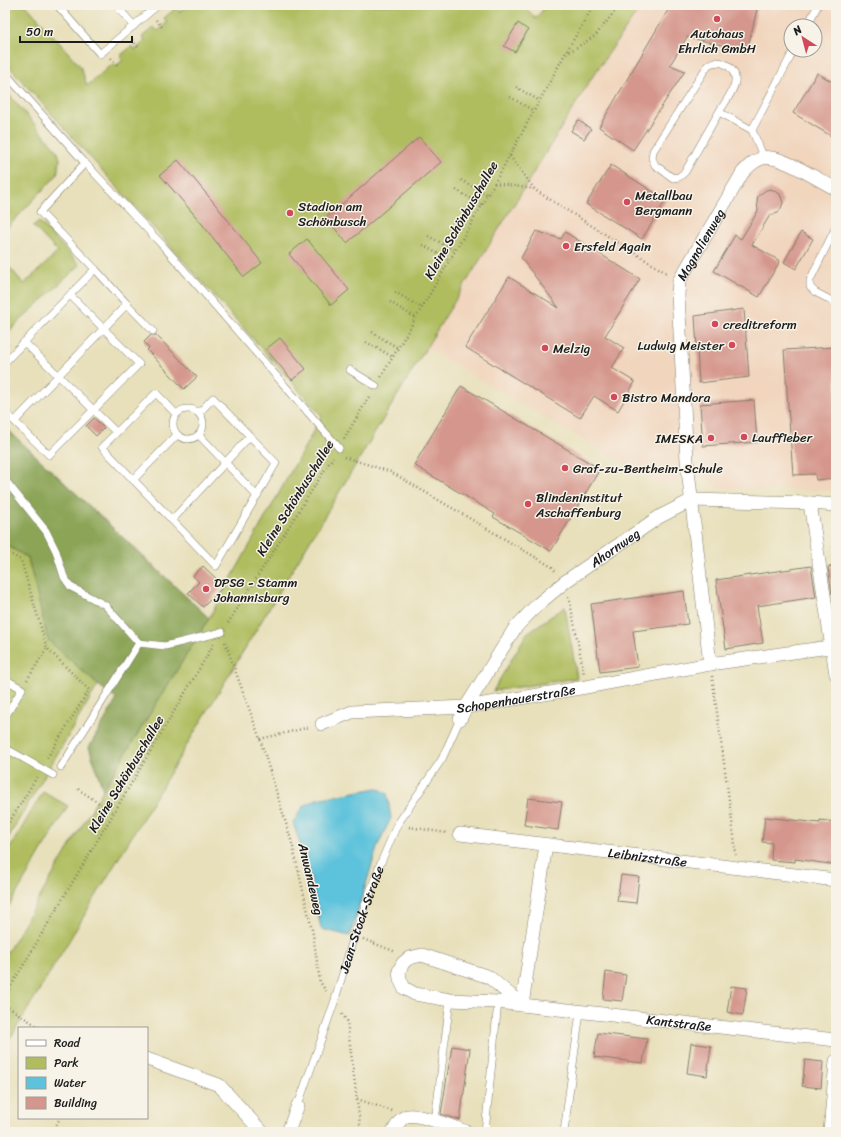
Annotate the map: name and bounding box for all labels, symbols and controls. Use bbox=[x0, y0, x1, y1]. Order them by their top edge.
marker: Autohaus Ehrlich GmbH bbox=[712, 14, 722, 24]
scale bar bbox=[20, 18, 132, 44]
north arrow bbox=[783, 18, 823, 58]
text: N bbox=[788, 20, 806, 41]
text: 50 m bbox=[26, 21, 53, 43]
place label: Autohaus Ehrlich GmbH bbox=[678, 22, 757, 60]
street label: Kleine Schönbuschallee bbox=[418, 156, 505, 284]
place label: Metallbau Bergmann bbox=[635, 184, 693, 222]
place label: Stadion am Schönbusch bbox=[298, 195, 367, 233]
marker: Metallbau Bergmann bbox=[622, 197, 632, 207]
street label: Magnolienweg bbox=[670, 203, 731, 285]
marker: Stadion am Schönbusch bbox=[285, 208, 295, 218]
place label: Ersfeld Again bbox=[574, 235, 651, 258]
marker: Ersfeld Again bbox=[561, 241, 571, 251]
place label: creditreform bbox=[723, 313, 797, 336]
marker: creditreform bbox=[710, 319, 720, 329]
place label: Ludwig Meister bbox=[638, 334, 725, 357]
place label: Melzig bbox=[553, 337, 591, 360]
marker: Ludwig Meister bbox=[727, 340, 737, 350]
marker: Melzig bbox=[540, 343, 550, 353]
place label: Bistro Mandora bbox=[622, 386, 711, 409]
marker: Bistro Mandora bbox=[609, 392, 619, 402]
place label: Lauffieber bbox=[752, 426, 813, 449]
place label: IMESKA bbox=[655, 427, 703, 450]
marker: Lauffieber bbox=[739, 432, 749, 442]
marker: IMESKA bbox=[706, 433, 716, 443]
street label: Kleine Schönbuschallee bbox=[250, 435, 340, 561]
place label: Graf-zu-Bentheim-Schule bbox=[573, 457, 723, 480]
marker: Graf-zu-Bentheim-Schule bbox=[560, 463, 570, 473]
place label: Blindeninstitut Aschaffenburg bbox=[535, 486, 623, 524]
marker: Blindeninstitut Aschaffenburg bbox=[523, 499, 533, 509]
street label: Ahornweg bbox=[584, 522, 645, 574]
place label: DPSG - Stamm Johannisburg bbox=[213, 571, 298, 609]
marker: DPSG - Stamm Johannisburg bbox=[201, 584, 211, 594]
street label: Schopenhauerstraße bbox=[456, 677, 577, 719]
street label: Kleine Schönbuschallee bbox=[82, 711, 170, 837]
street label: Anwandeweg bbox=[291, 840, 331, 918]
street label: Leibnizstraße bbox=[607, 841, 689, 873]
street label: Jean-Stock-Straße bbox=[332, 862, 390, 977]
street label: Kantstraße bbox=[645, 1007, 713, 1038]
legend bbox=[18, 1027, 148, 1119]
text: Road bbox=[54, 1032, 81, 1054]
text: Park bbox=[54, 1052, 79, 1074]
text: Water bbox=[54, 1072, 87, 1094]
text: Building bbox=[54, 1092, 97, 1114]

